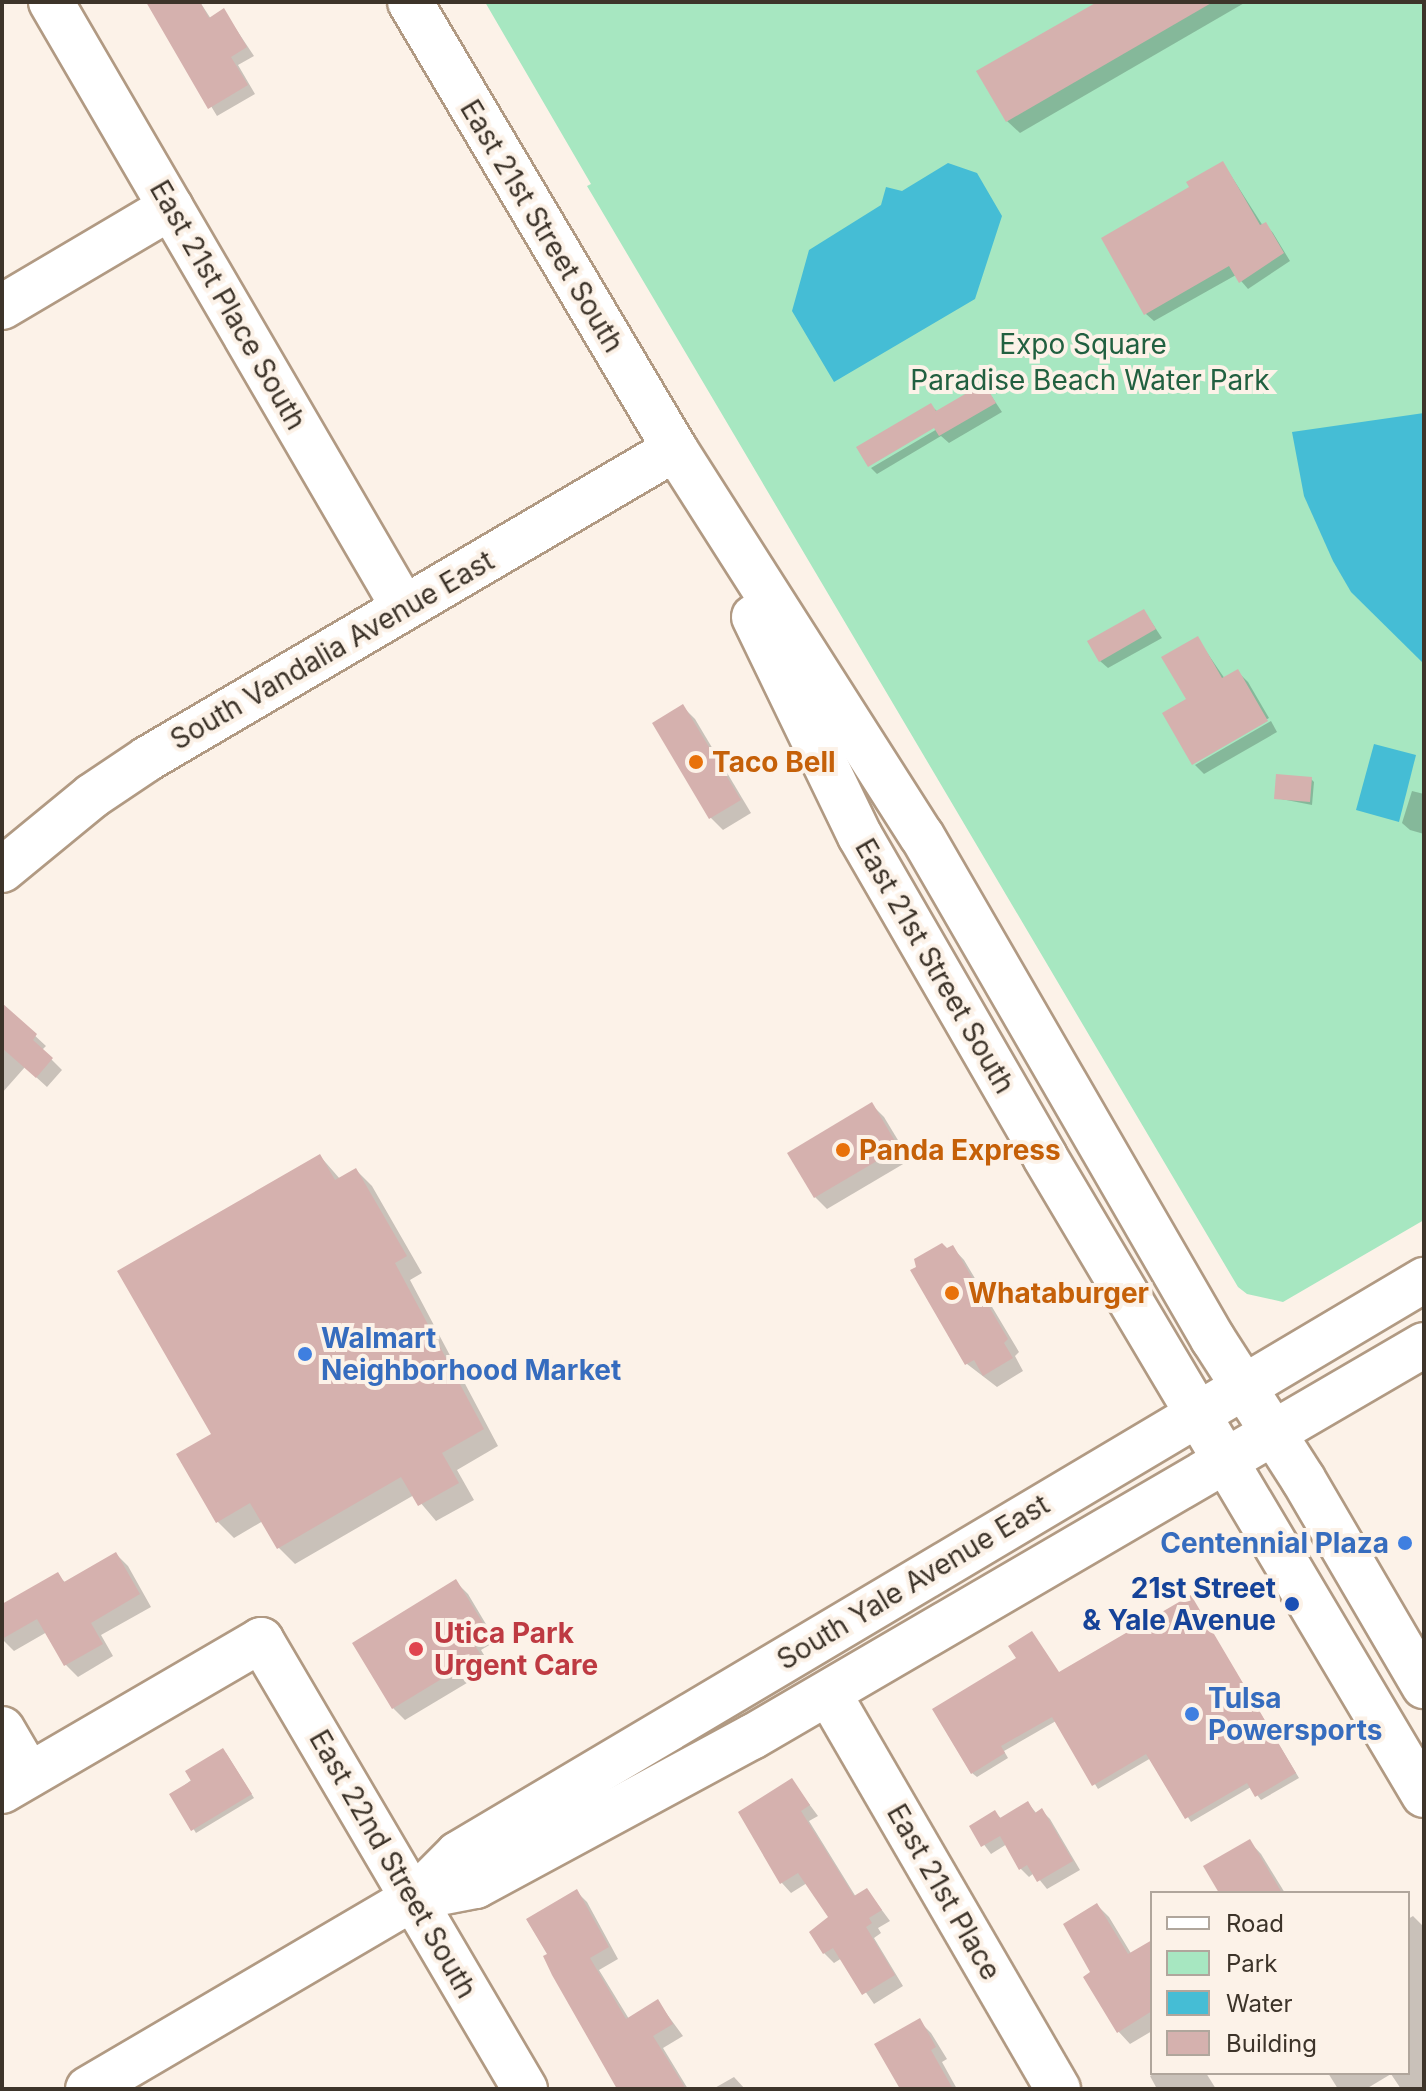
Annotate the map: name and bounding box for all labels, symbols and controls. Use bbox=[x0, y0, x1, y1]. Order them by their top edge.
street label: East 21st Street South bbox=[453, 94, 631, 358]
street label: East 21st Place South bbox=[143, 174, 313, 436]
park label: Expo Square bbox=[999, 327, 1167, 361]
park label: Paradise Beach Water Park bbox=[910, 363, 1270, 397]
street label: South Vandalia Avenue East bbox=[164, 543, 500, 757]
place label: Taco Bell bbox=[712, 745, 836, 779]
marker: Taco Bell bbox=[687, 753, 705, 771]
street label: East 21st Street South bbox=[848, 833, 1022, 1099]
place label: Panda Express bbox=[859, 1133, 1061, 1167]
marker: Panda Express bbox=[834, 1141, 852, 1159]
place label: Whataburger bbox=[968, 1276, 1149, 1310]
marker: Whataburger bbox=[943, 1284, 961, 1302]
place label: Walmart Neighborhood Market bbox=[321, 1321, 621, 1387]
marker: Walmart Neighborhood Market bbox=[296, 1345, 314, 1363]
street label: South Yale Avenue East bbox=[771, 1487, 1055, 1677]
place label: Centennial Plaza bbox=[1160, 1526, 1389, 1560]
marker: Centennial Plaza bbox=[1396, 1534, 1414, 1552]
place label: 21st Street & Yale Avenue bbox=[1082, 1571, 1276, 1637]
marker: 21st Street & Yale Avenue bbox=[1283, 1595, 1301, 1613]
place label: Utica Park Urgent Care bbox=[434, 1616, 598, 1682]
marker: Utica Park Urgent Care bbox=[405, 1638, 427, 1660]
place label: Tulsa Powersports bbox=[1208, 1681, 1382, 1747]
marker: Tulsa Powersports bbox=[1183, 1705, 1201, 1723]
street label: East 22nd Street South bbox=[302, 1724, 484, 2004]
street label: East 21st Place bbox=[880, 1798, 1008, 1986]
legend bbox=[1150, 1891, 1410, 2075]
text: Road bbox=[1226, 1909, 1284, 1938]
text: Park bbox=[1226, 1949, 1277, 1978]
text: Water bbox=[1226, 1989, 1293, 2018]
text: Building bbox=[1226, 2029, 1317, 2058]

